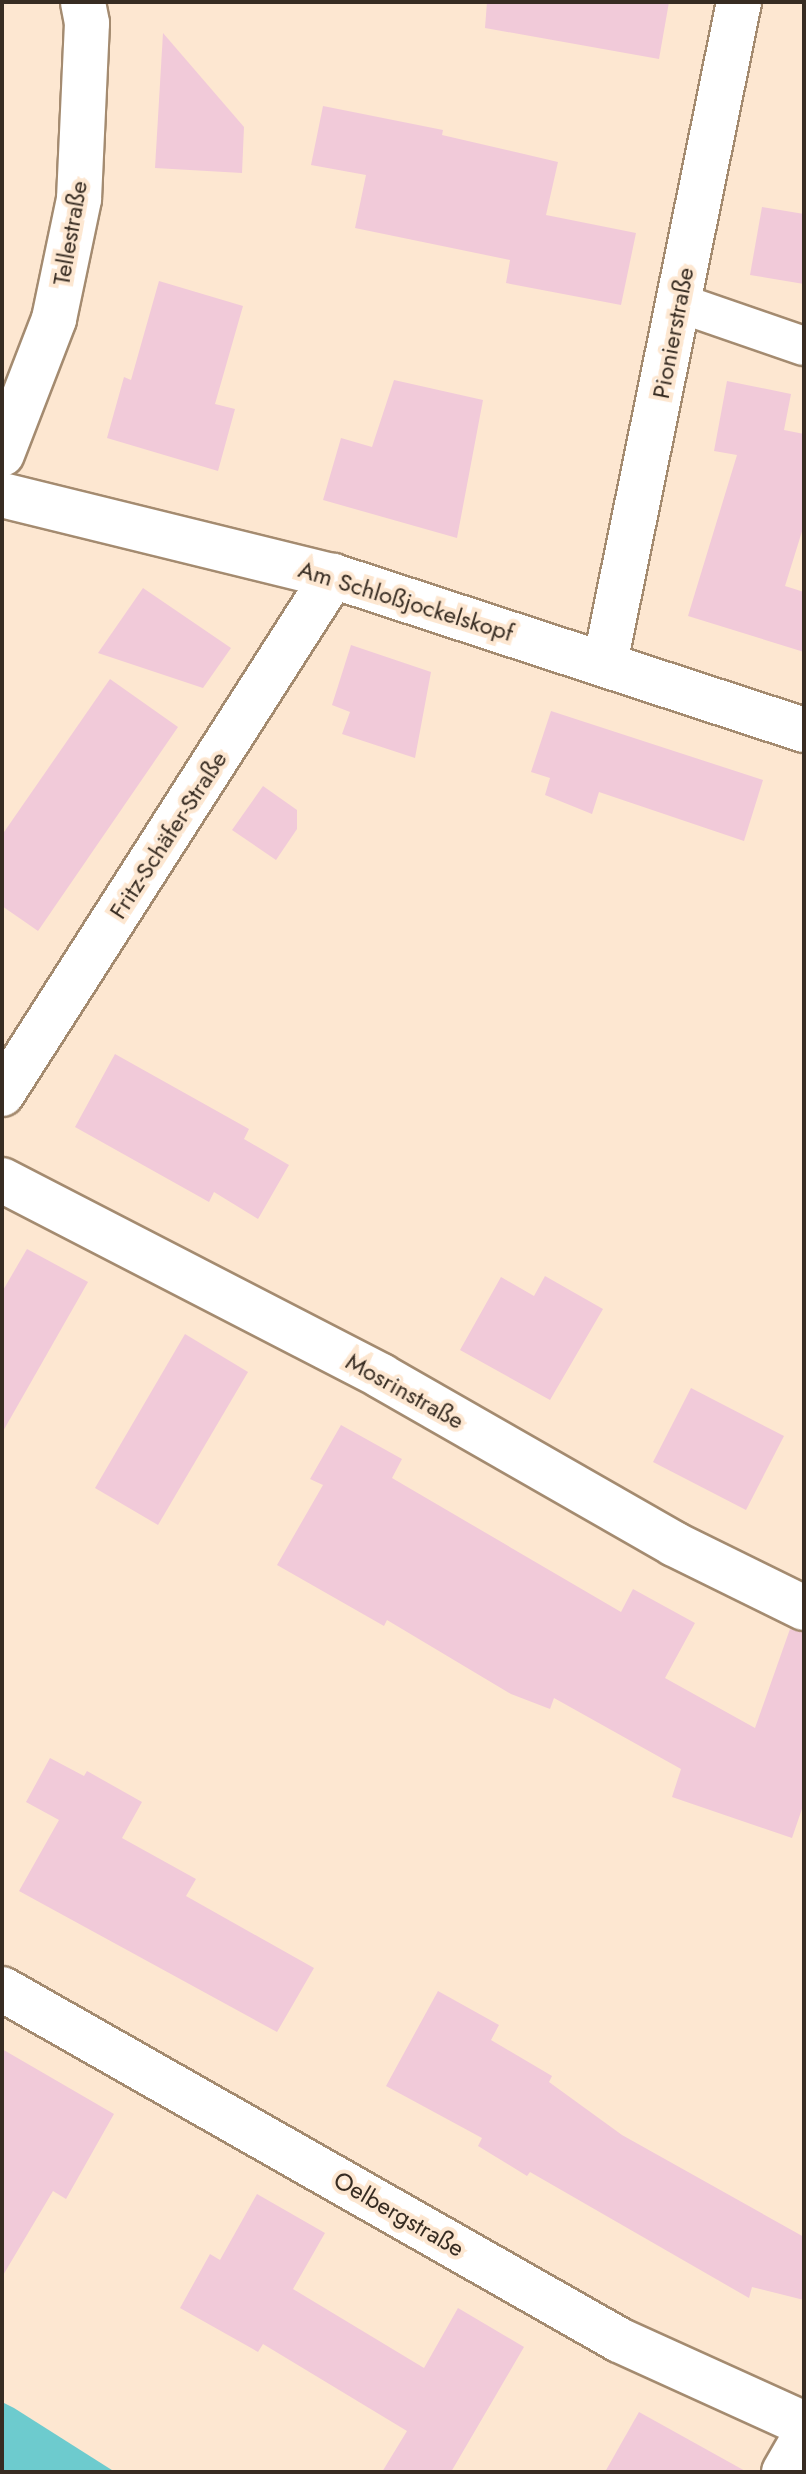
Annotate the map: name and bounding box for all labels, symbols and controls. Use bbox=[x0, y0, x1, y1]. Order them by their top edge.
street label: Tellestraße bbox=[47, 178, 93, 288]
street label: Pionierstraße bbox=[646, 265, 700, 401]
street label: Am Schloßjockelskopf bbox=[295, 555, 517, 647]
street label: Fritz-Schäfer-Straße bbox=[103, 746, 233, 924]
street label: Mosrinstraße bbox=[341, 1347, 469, 1435]
street label: Oelbergstraße bbox=[329, 2165, 469, 2263]

